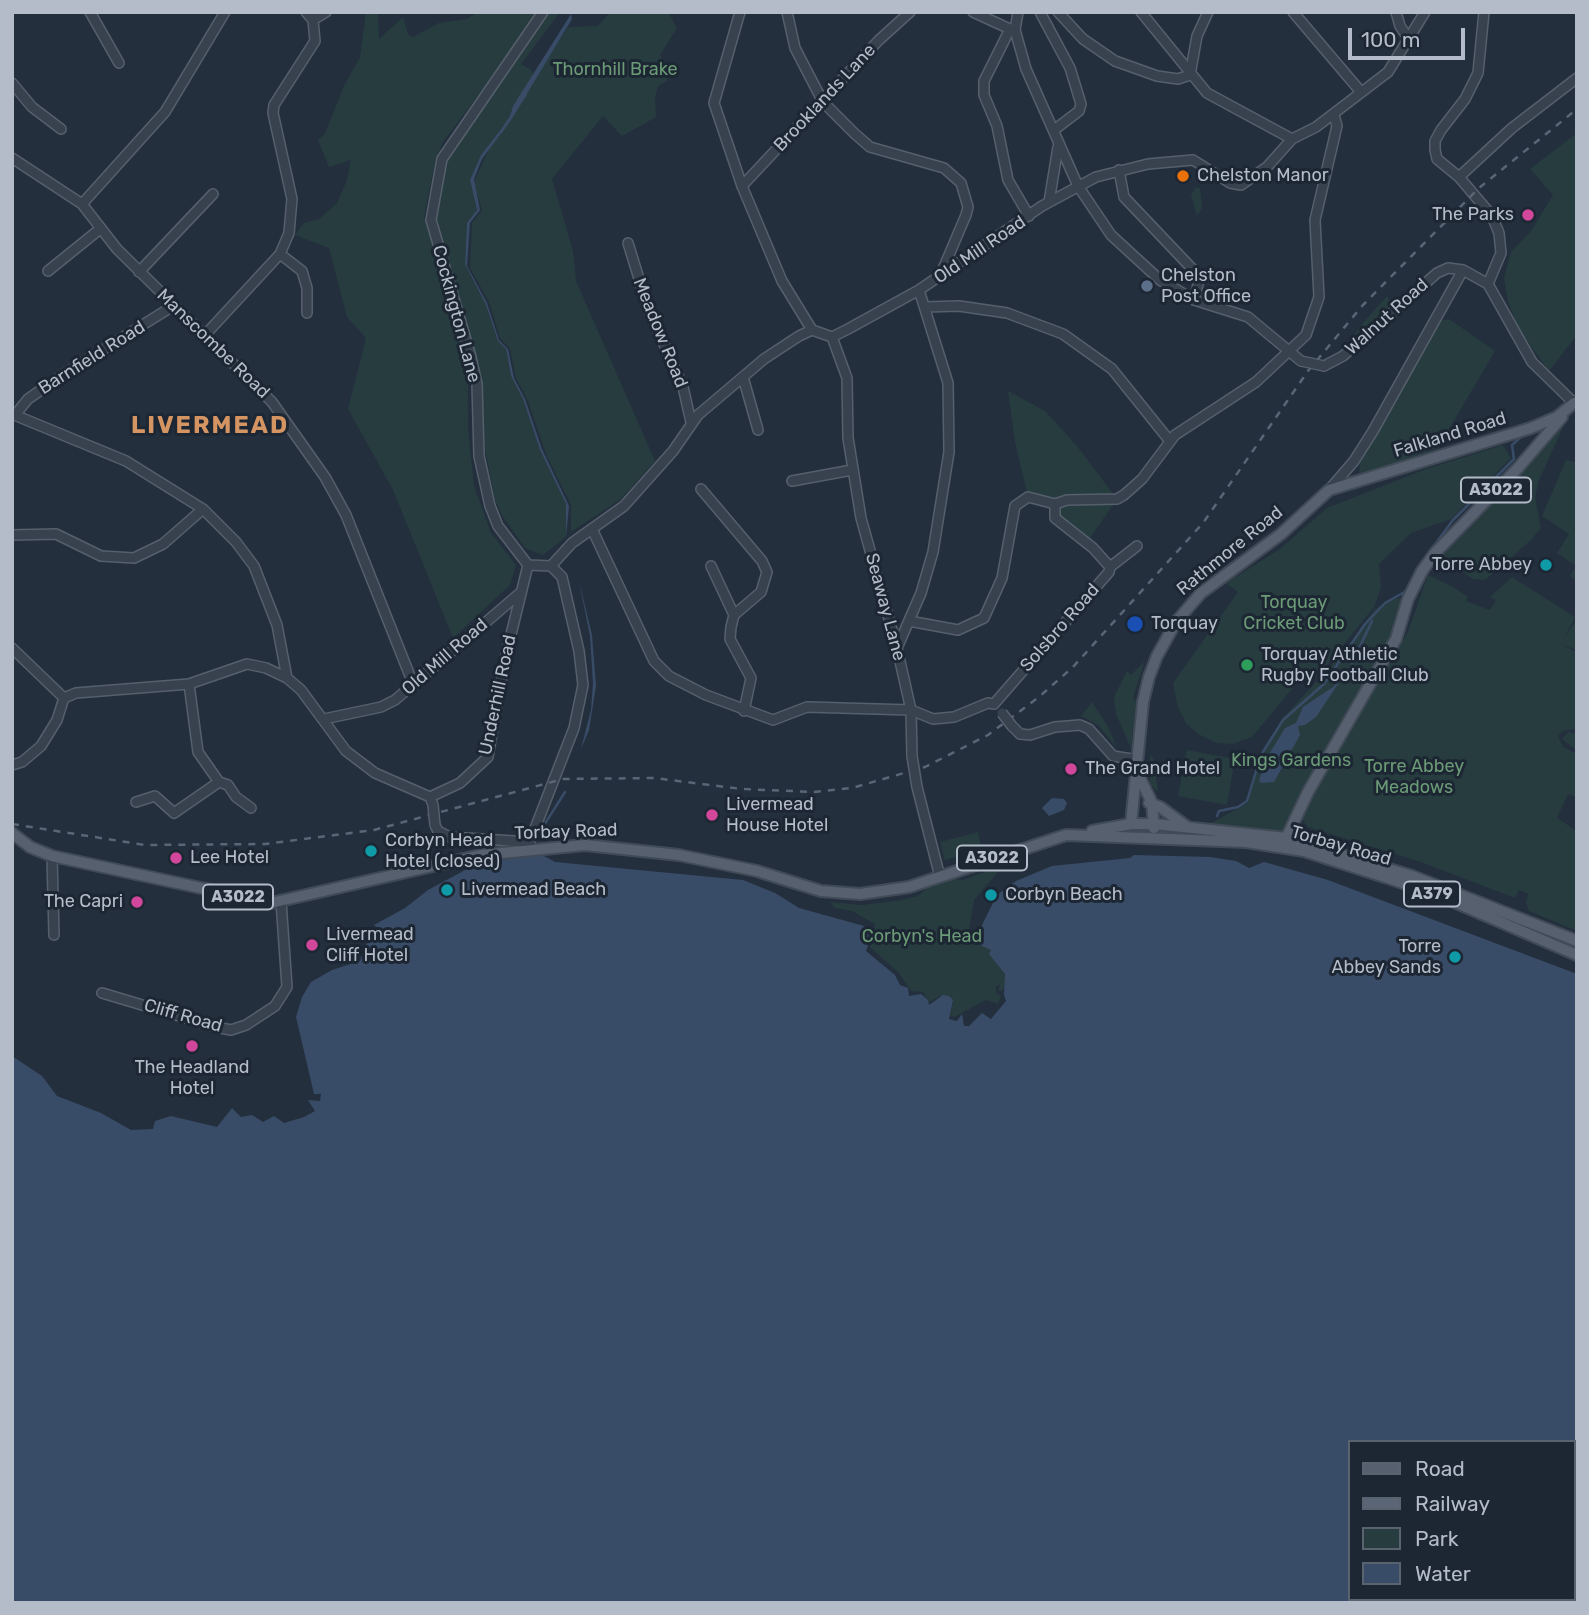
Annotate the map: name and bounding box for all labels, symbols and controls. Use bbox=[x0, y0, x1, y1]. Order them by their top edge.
scale bar bbox=[1351, 14, 1468, 58]
text: 100 m bbox=[1361, 27, 1420, 52]
street label: Brooklands Lane bbox=[770, 40, 880, 156]
park label: Thornhill Brake bbox=[552, 59, 678, 81]
place label: Chelston Manor bbox=[1197, 165, 1329, 187]
marker: Chelston Manor bbox=[1175, 168, 1191, 184]
place label: The Parks bbox=[1432, 204, 1514, 226]
marker: The Parks bbox=[1520, 207, 1536, 223]
street label: Old Mill Road bbox=[930, 211, 1030, 289]
street label: Cockington Lane bbox=[427, 243, 485, 385]
place label: Chelston Post Office bbox=[1161, 265, 1251, 308]
street label: Walnut Road bbox=[1341, 274, 1433, 360]
street label: Meadow Road bbox=[628, 275, 692, 391]
marker: Chelston Post Office bbox=[1139, 278, 1155, 294]
street label: Manscombe Road bbox=[152, 285, 274, 403]
street label: Barnfield Road bbox=[35, 317, 149, 399]
street label: Falkland Road bbox=[1391, 408, 1509, 462]
district label: LIVERMEAD bbox=[132, 412, 288, 440]
road number: A3022 bbox=[1461, 477, 1531, 503]
street label: Rathmore Road bbox=[1173, 502, 1287, 600]
street label: Seaway Lane bbox=[860, 551, 910, 663]
place label: Torre Abbey bbox=[1432, 554, 1532, 576]
marker: Torre Abbey bbox=[1538, 557, 1554, 573]
street label: Solsbro Road bbox=[1016, 579, 1104, 677]
park label: Torquay Cricket Club bbox=[1243, 592, 1345, 634]
place label: Torquay bbox=[1151, 613, 1218, 635]
street label: Old Mill Road bbox=[398, 614, 492, 700]
marker: Torquay bbox=[1125, 614, 1145, 634]
street label: Underhill Road bbox=[475, 633, 521, 757]
place label: Torquay Athletic Rugby Football Club bbox=[1261, 644, 1429, 686]
marker: Torquay Athletic Rugby Football Club bbox=[1239, 657, 1255, 673]
park label: Kings Gardens bbox=[1231, 750, 1351, 772]
park label: Torre Abbey Meadows bbox=[1364, 756, 1464, 798]
place label: The Grand Hotel bbox=[1085, 758, 1220, 780]
marker: The Grand Hotel bbox=[1063, 761, 1079, 777]
place label: Livermead House Hotel bbox=[726, 794, 828, 836]
marker: Livermead House Hotel bbox=[704, 807, 720, 823]
street label: Torbay Road bbox=[514, 819, 618, 845]
street label: Torbay Road bbox=[1288, 821, 1394, 871]
place label: Corbyn Head Hotel (closed) bbox=[385, 830, 500, 872]
marker: Corbyn Head Hotel (closed) bbox=[363, 843, 379, 859]
road number: A3022 bbox=[957, 846, 1027, 870]
place label: Lee Hotel bbox=[190, 847, 269, 869]
marker: Lee Hotel bbox=[168, 850, 184, 866]
place label: Livermead Beach bbox=[461, 879, 606, 901]
road number: A379 bbox=[1404, 881, 1460, 906]
marker: Livermead Beach bbox=[439, 882, 455, 898]
road number: A3022 bbox=[203, 884, 273, 909]
place label: Corbyn Beach bbox=[1005, 884, 1123, 906]
marker: Corbyn Beach bbox=[983, 887, 999, 903]
place label: The Capri bbox=[44, 891, 123, 913]
marker: The Capri bbox=[129, 894, 145, 910]
place label: Livermead Cliff Hotel bbox=[326, 924, 414, 967]
park label: Corbyn's Head bbox=[862, 926, 982, 948]
place label: Torre Abbey Sands bbox=[1332, 936, 1441, 978]
marker: Livermead Cliff Hotel bbox=[304, 937, 320, 953]
marker: Torre Abbey Sands bbox=[1447, 949, 1463, 965]
street label: Cliff Road bbox=[141, 995, 225, 1037]
marker: The Headland Hotel bbox=[184, 1038, 200, 1054]
place label: The Headland Hotel bbox=[134, 1057, 250, 1100]
legend bbox=[1348, 1440, 1575, 1601]
text: Road bbox=[1415, 1456, 1465, 1481]
text: Railway bbox=[1415, 1491, 1490, 1516]
text: Park bbox=[1415, 1526, 1459, 1551]
text: Water bbox=[1415, 1561, 1471, 1586]

